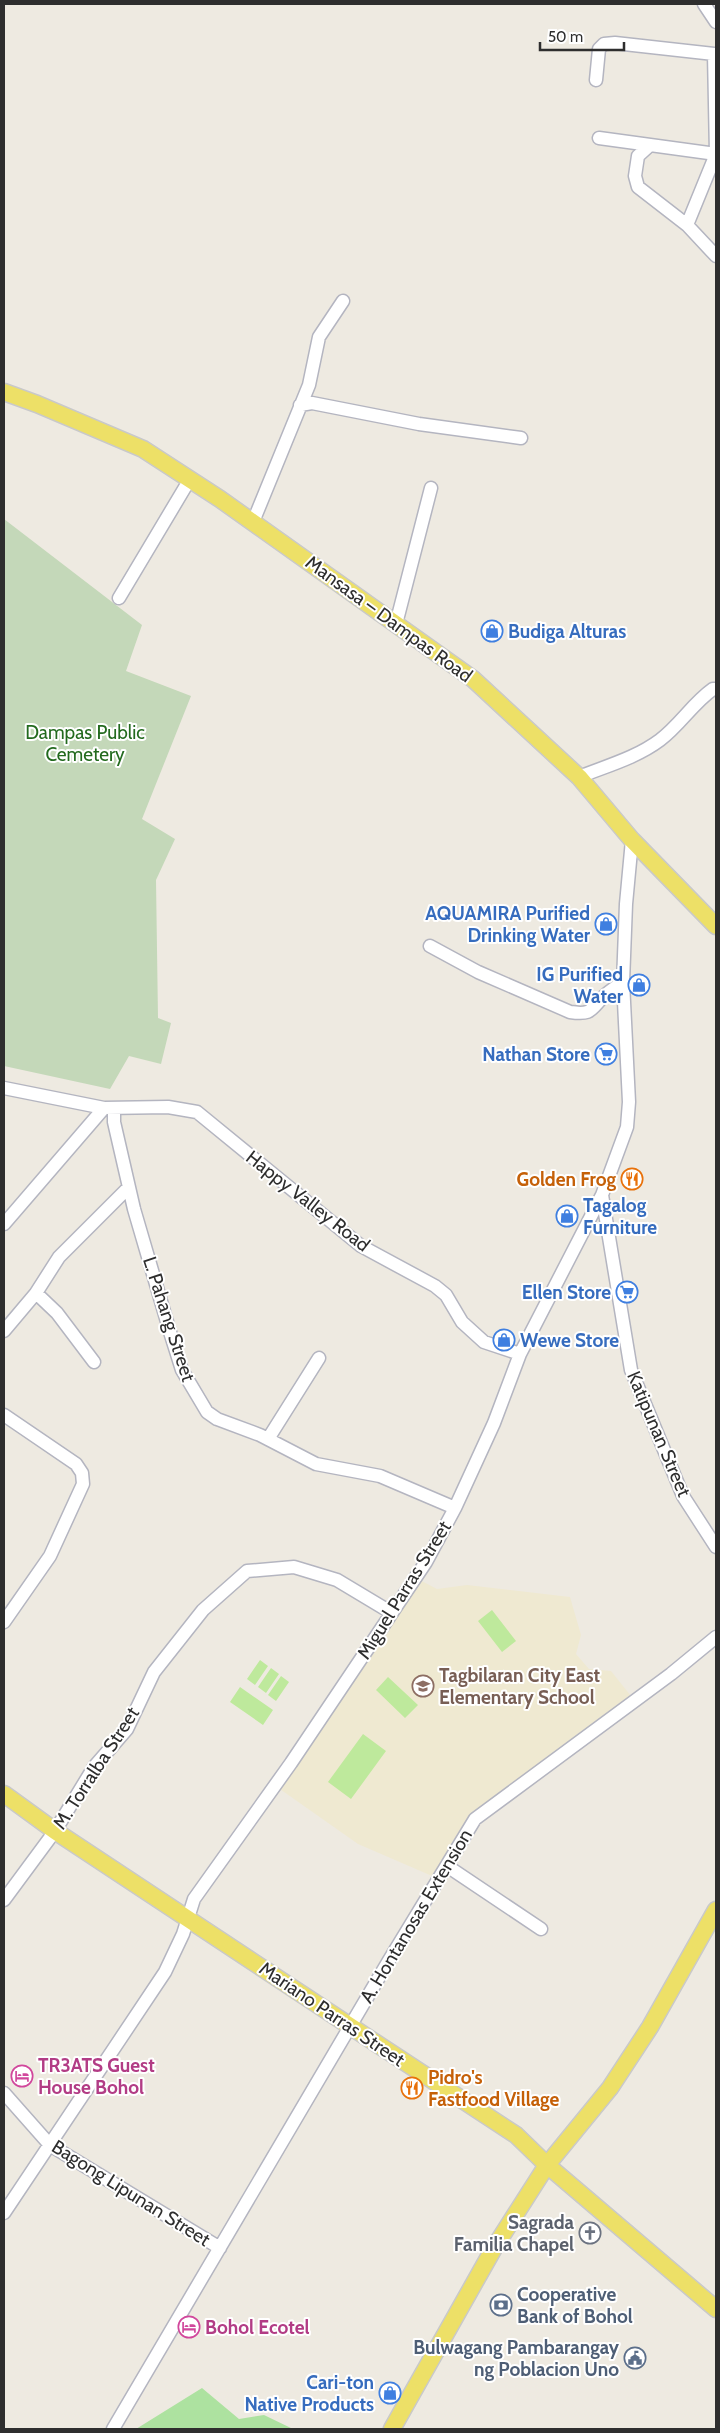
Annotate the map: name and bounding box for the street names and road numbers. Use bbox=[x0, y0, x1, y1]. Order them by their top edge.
street label: Mansasa – Dampas Road bbox=[301, 551, 477, 687]
street label: Happy Valley Road bbox=[242, 1146, 374, 1256]
street label: L. Pahang Street bbox=[138, 1254, 200, 1385]
street label: Katipunan Street bbox=[622, 1368, 696, 1501]
street label: Miguel Parras Street bbox=[352, 1516, 456, 1663]
street label: M. Torralba Street bbox=[48, 1702, 144, 1833]
street label: A. Hontanosas Extension bbox=[355, 1825, 477, 2007]
street label: Mariano Parras Street bbox=[255, 1957, 410, 2072]
street label: Bagong Lipunan Street bbox=[48, 2135, 215, 2251]

